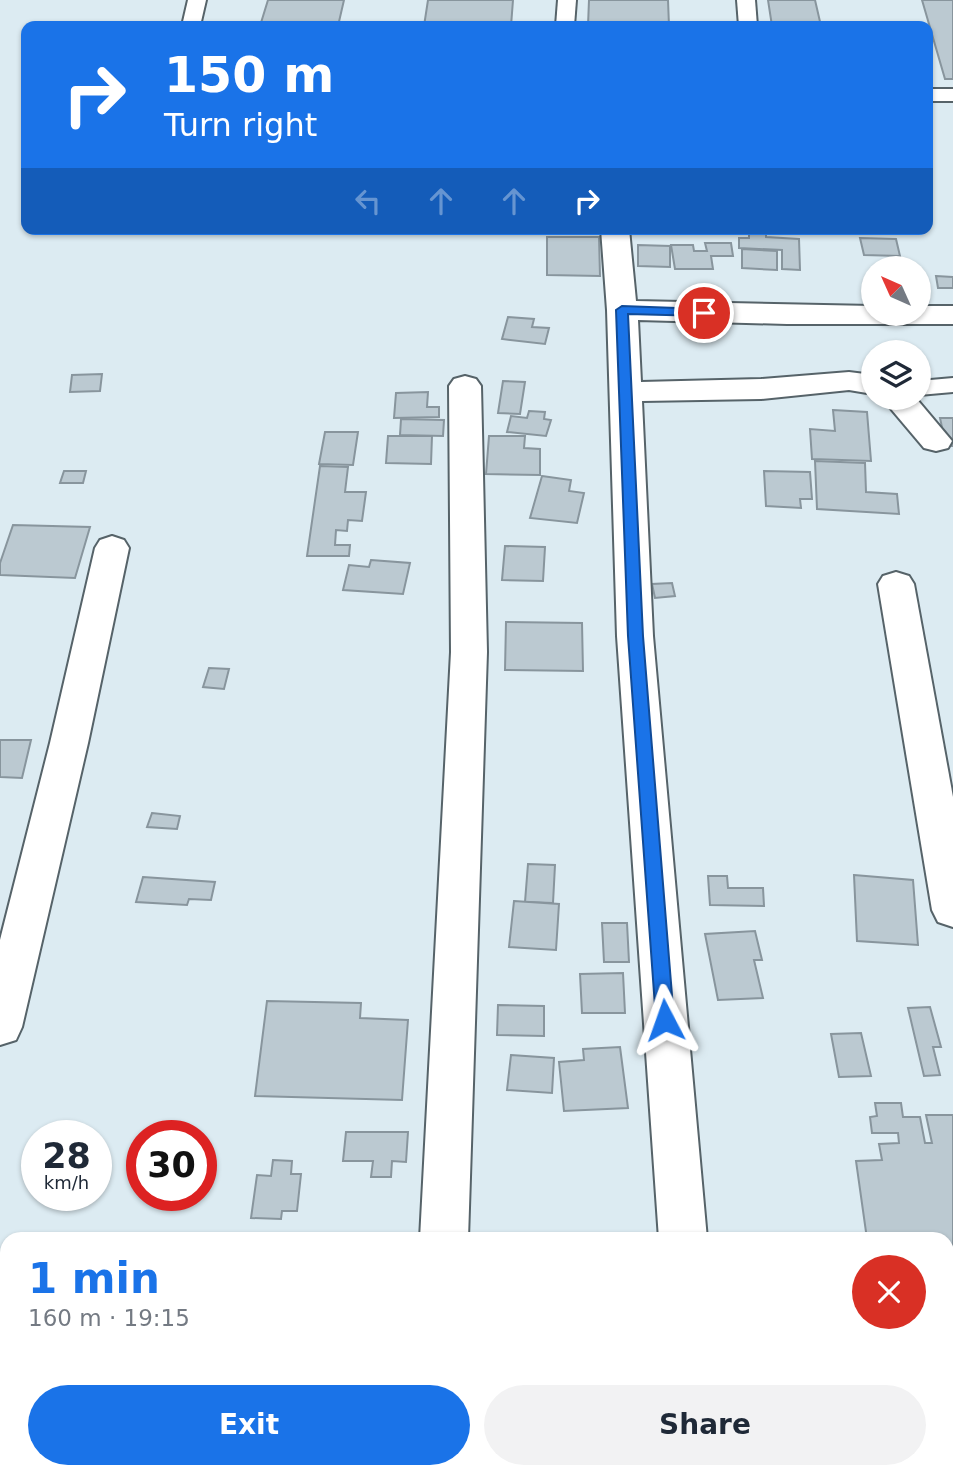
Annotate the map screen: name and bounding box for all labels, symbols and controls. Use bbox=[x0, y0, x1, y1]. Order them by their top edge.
text: 150 m bbox=[164, 47, 334, 104]
icon: right bbox=[49, 49, 140, 140]
text: Turn right bbox=[164, 106, 317, 144]
icon: left bbox=[349, 182, 387, 220]
icon: ahead bbox=[422, 182, 460, 220]
icon: ahead bbox=[495, 182, 533, 220]
icon: right bbox=[568, 182, 606, 220]
north arrow bbox=[861, 256, 931, 326]
map controls bbox=[861, 256, 931, 410]
pin bbox=[674, 283, 734, 343]
icon: arrive bbox=[685, 294, 723, 332]
button: layers bbox=[861, 340, 931, 410]
position arrow bbox=[628, 983, 702, 1057]
speed limit sign: 30 bbox=[126, 1120, 217, 1211]
text: 28 bbox=[42, 1136, 91, 1176]
text: km/h bbox=[44, 1172, 89, 1193]
text: 1 min bbox=[28, 1254, 160, 1303]
button: close bbox=[852, 1255, 926, 1329]
text: 160 m · 19:15 bbox=[28, 1305, 190, 1331]
button: Exit bbox=[28, 1385, 470, 1465]
button: Share bbox=[484, 1385, 926, 1465]

